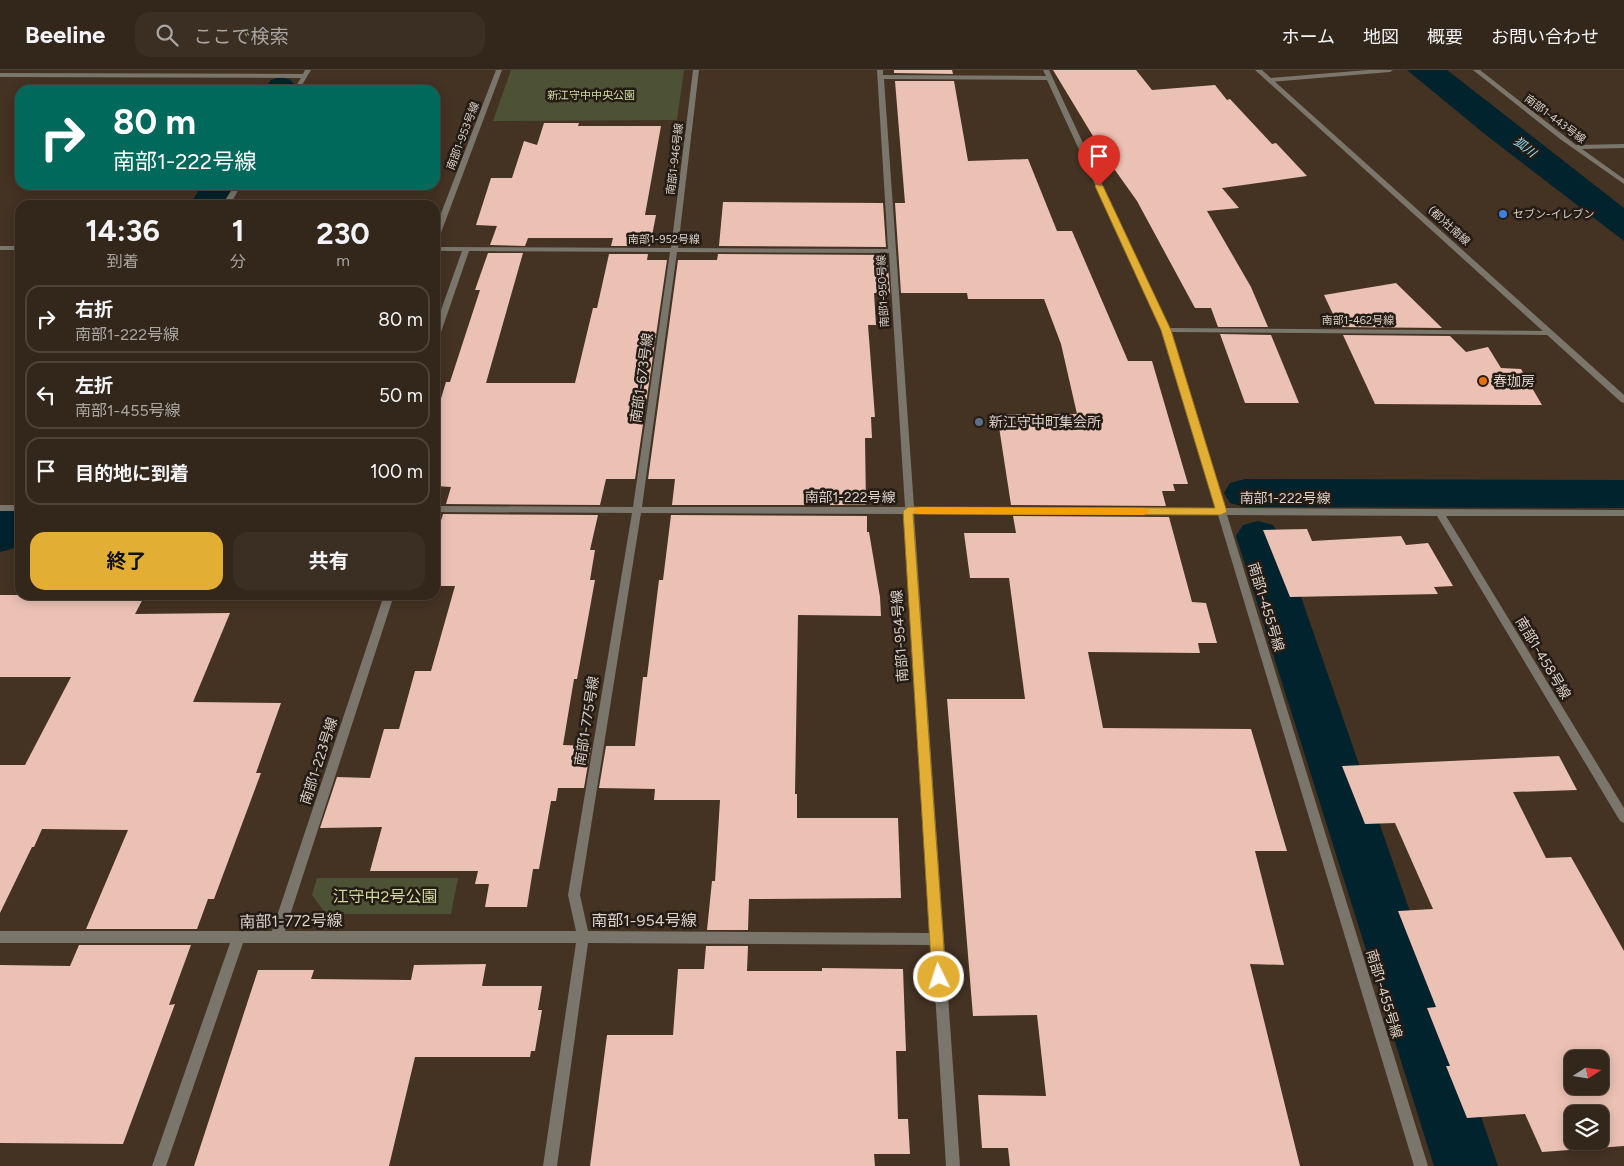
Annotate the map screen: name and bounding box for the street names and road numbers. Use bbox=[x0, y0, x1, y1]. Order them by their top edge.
street label: 南部1-443号線 bbox=[1522, 92, 1588, 146]
street label: 南部1-953号線 bbox=[444, 100, 482, 172]
street label: 南部1-946号線 bbox=[664, 122, 686, 196]
street label: (都)社南線 bbox=[1425, 204, 1473, 248]
street label: 南部1-952号線 bbox=[628, 233, 700, 246]
street label: 南部1-950号線 bbox=[875, 254, 891, 328]
street label: 南部1-462号線 bbox=[1322, 314, 1394, 327]
street label: 南部1-673号線 bbox=[627, 332, 657, 424]
street label: 南部1-222号線 bbox=[804, 489, 896, 506]
street label: 南部1-222号線 bbox=[1239, 490, 1331, 507]
street label: 南部1-455号線 bbox=[1244, 560, 1288, 654]
street label: 南部1-954号線 bbox=[888, 589, 912, 683]
street label: 南部1-458号線 bbox=[1512, 614, 1574, 702]
street label: 南部1-775号線 bbox=[572, 675, 602, 767]
street label: 南部1-223号線 bbox=[297, 715, 341, 807]
street label: 南部1-772号線 bbox=[239, 911, 343, 931]
street label: 南部1-954号線 bbox=[591, 911, 697, 930]
street label: 南部1-455号線 bbox=[1362, 947, 1406, 1041]

